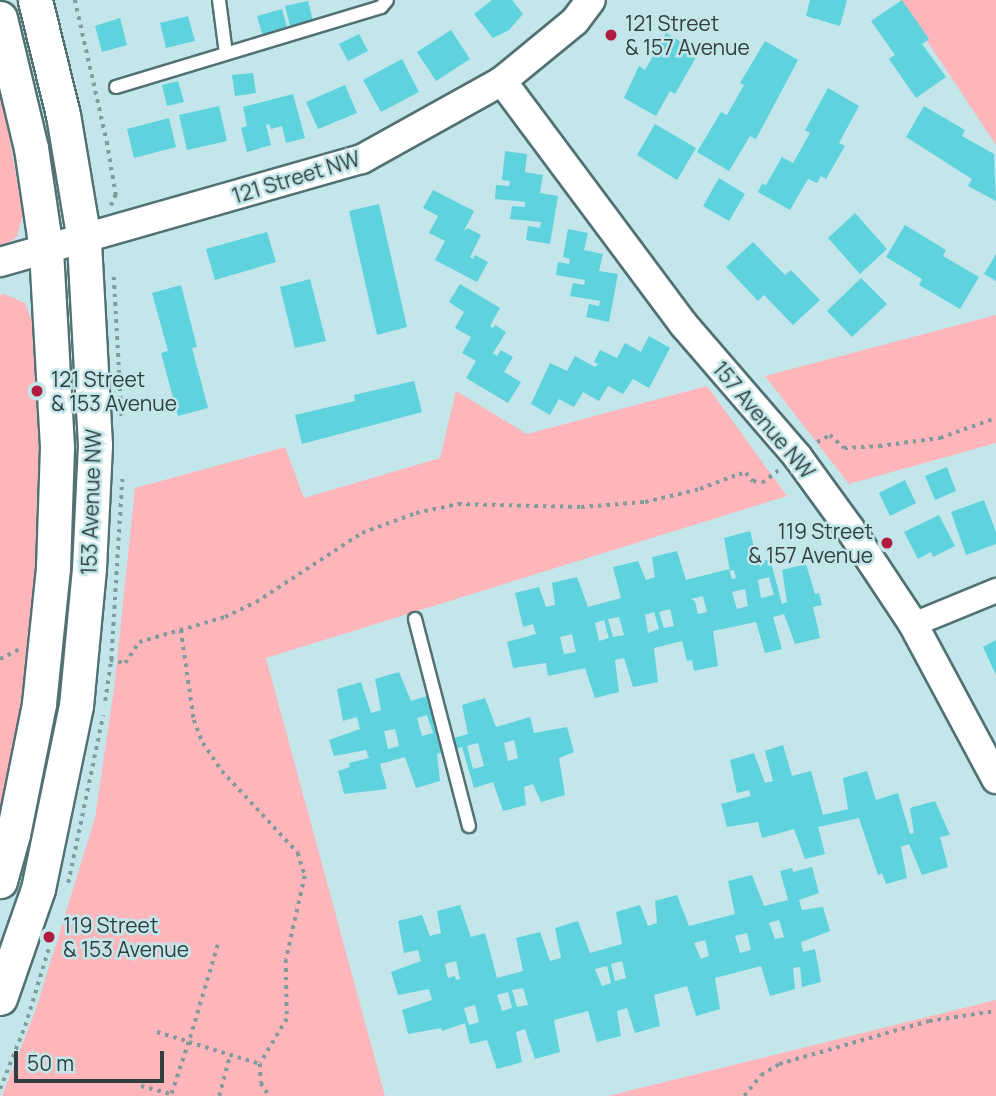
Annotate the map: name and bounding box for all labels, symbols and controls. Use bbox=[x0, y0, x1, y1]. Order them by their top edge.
place label: 121 Street & 157 Avenue bbox=[625, 10, 750, 60]
marker: 121 Street & 157 Avenue bbox=[603, 27, 619, 43]
street label: 121 Street NW bbox=[229, 146, 363, 208]
street label: 157 Avenue NW bbox=[708, 356, 820, 484]
place label: 121 Street & 153 Avenue bbox=[51, 366, 177, 416]
marker: 121 Street & 153 Avenue bbox=[29, 383, 45, 399]
street label: 153 Avenue NW bbox=[76, 428, 106, 576]
place label: 119 Street & 157 Avenue bbox=[748, 518, 873, 568]
marker: 119 Street & 157 Avenue bbox=[879, 535, 895, 551]
place label: 119 Street & 153 Avenue bbox=[63, 912, 189, 962]
marker: 119 Street & 153 Avenue bbox=[41, 929, 57, 945]
scale bar bbox=[18, 1036, 168, 1080]
text: 50 m bbox=[27, 1049, 74, 1077]

